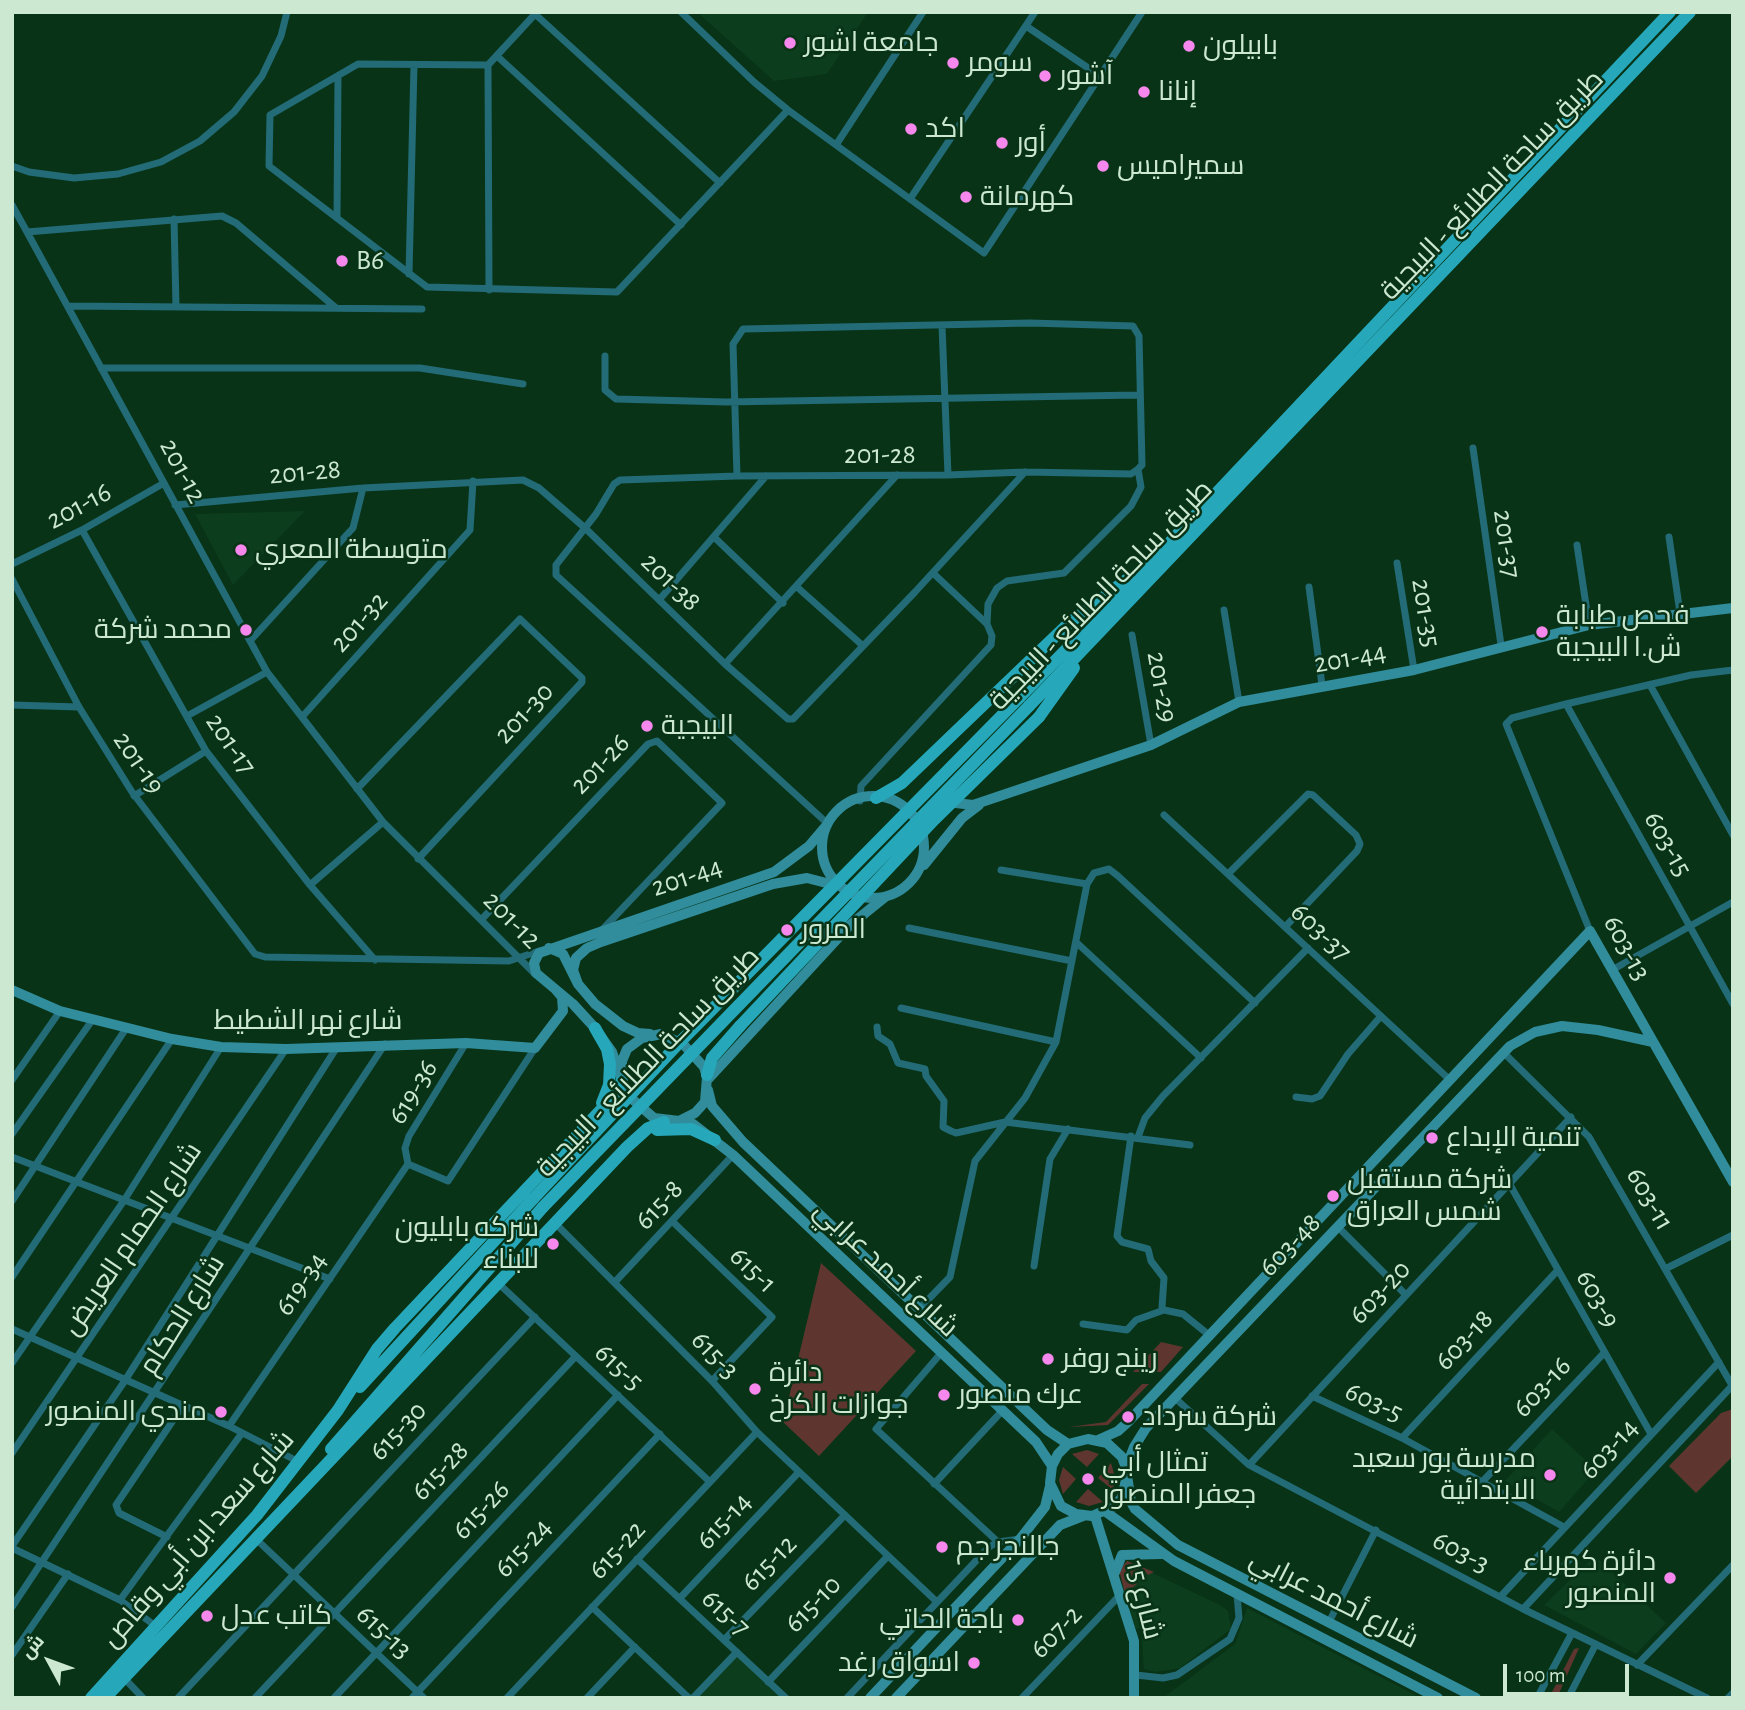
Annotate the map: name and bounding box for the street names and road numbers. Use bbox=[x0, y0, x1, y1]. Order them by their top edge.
street label: طريق ساحة الطلائع - البيجية bbox=[1373, 63, 1611, 307]
street label: 201-12 bbox=[152, 433, 214, 509]
street label: 201-28 bbox=[844, 438, 916, 472]
street label: 201-28 bbox=[268, 452, 342, 492]
street label: طريق ساحة الطلائع - البيجية bbox=[982, 473, 1220, 717]
street label: 201-16 bbox=[41, 475, 117, 537]
street label: 201-37 bbox=[1486, 508, 1528, 580]
street label: 201-38 bbox=[634, 545, 708, 619]
street label: 201-35 bbox=[1404, 576, 1448, 650]
street label: 201-32 bbox=[323, 585, 395, 659]
street label: 201-44 bbox=[1311, 635, 1389, 681]
street label: 201-29 bbox=[1139, 649, 1185, 725]
street label: 201-30 bbox=[487, 675, 561, 751]
street label: 201-17 bbox=[198, 707, 264, 781]
street label: 201-19 bbox=[106, 725, 172, 801]
street label: 201-26 bbox=[563, 727, 637, 801]
street label: 603-15 bbox=[1636, 806, 1700, 882]
street label: 201-44 bbox=[647, 850, 727, 904]
street label: 201-12 bbox=[476, 884, 548, 956]
street label: 603-37 bbox=[1283, 895, 1359, 969]
street label: 603-13 bbox=[1596, 910, 1658, 986]
street label: طريق ساحة الطلائع - البيجية bbox=[529, 940, 767, 1184]
street label: شارع نهر الشطيط bbox=[214, 1004, 402, 1038]
street label: 619-36 bbox=[381, 1054, 445, 1130]
street label: شارع الحمام العريض bbox=[55, 1136, 209, 1342]
street label: 603-11 bbox=[1619, 1161, 1681, 1237]
street label: 615-8 bbox=[627, 1173, 691, 1237]
street label: شارع أحمد عرابي bbox=[807, 1194, 965, 1344]
street label: 603-48 bbox=[1252, 1206, 1328, 1284]
street label: 615-1 bbox=[722, 1240, 784, 1300]
street label: 619-34 bbox=[268, 1246, 334, 1322]
street label: شارع الحكام bbox=[132, 1249, 232, 1381]
street label: 603-20 bbox=[1342, 1253, 1418, 1331]
street label: 603-9 bbox=[1568, 1264, 1628, 1334]
street label: 603-18 bbox=[1428, 1303, 1500, 1377]
street label: 615-3 bbox=[684, 1324, 746, 1386]
street label: 615-5 bbox=[588, 1336, 650, 1398]
street label: 603-16 bbox=[1506, 1350, 1578, 1424]
street label: 603-5 bbox=[1340, 1374, 1408, 1430]
street label: 615-30 bbox=[362, 1394, 434, 1468]
street label: 603-14 bbox=[1572, 1412, 1646, 1486]
street label: شارع سعد ابن أبي وقاص bbox=[95, 1424, 301, 1654]
street label: 615-28 bbox=[404, 1434, 476, 1508]
street label: 615-26 bbox=[445, 1473, 517, 1547]
street label: 615-14 bbox=[689, 1485, 759, 1557]
street label: 615-24 bbox=[487, 1511, 559, 1585]
street label: 615-22 bbox=[581, 1513, 653, 1587]
street label: 603-3 bbox=[1427, 1523, 1495, 1581]
street label: 615-12 bbox=[734, 1528, 804, 1598]
street label: شارع أحمد عرابي bbox=[1244, 1542, 1424, 1656]
street label: شارع 15 bbox=[1118, 1557, 1170, 1643]
street label: 615-10 bbox=[777, 1568, 849, 1640]
street label: 615-7 bbox=[695, 1582, 757, 1644]
street label: 615-13 bbox=[349, 1598, 419, 1666]
street label: 607-2 bbox=[1023, 1598, 1089, 1666]

